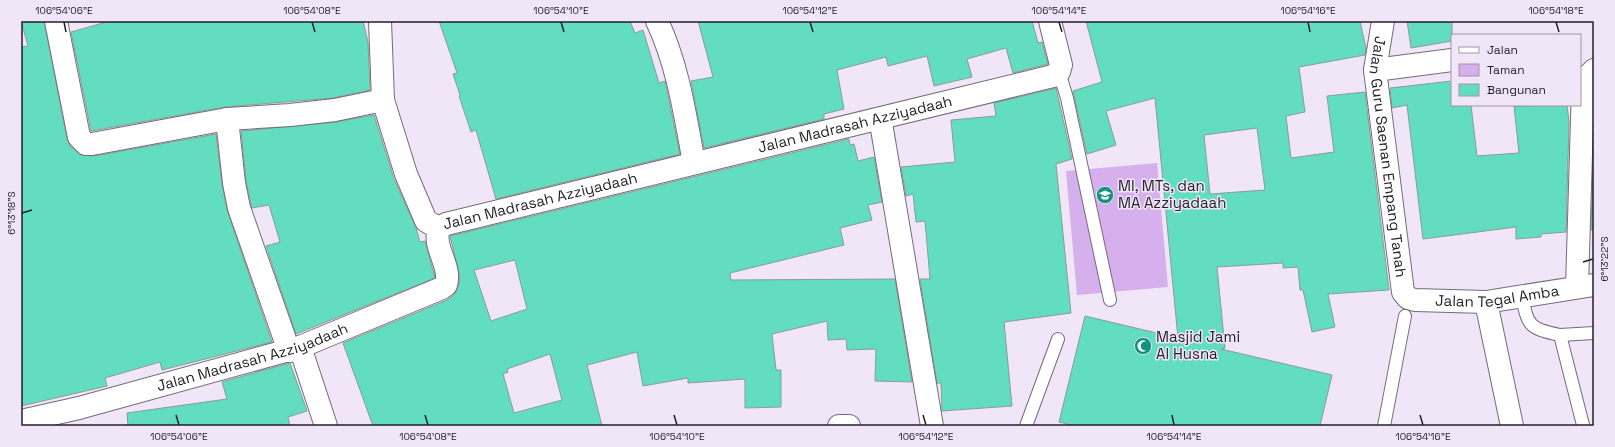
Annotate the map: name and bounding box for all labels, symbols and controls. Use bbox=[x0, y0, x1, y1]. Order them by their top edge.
text: 106°54'06"E bbox=[35, 4, 93, 17]
text: 106°54'08"E bbox=[283, 4, 341, 17]
text: 106°54'10"E bbox=[533, 4, 589, 17]
text: 106°54'12"E bbox=[782, 4, 838, 17]
text: 106°54'14"E bbox=[1032, 4, 1087, 17]
text: 106°54'16"E bbox=[1280, 4, 1336, 17]
text: 106°54'18"E bbox=[1528, 4, 1584, 17]
legend bbox=[1451, 34, 1581, 106]
street label: Jalan Guru Saenan Empang Tanah bbox=[1365, 35, 1411, 278]
text: Jalan bbox=[1487, 42, 1518, 58]
text: Taman bbox=[1487, 62, 1524, 78]
text: Bangunan bbox=[1487, 82, 1546, 98]
street label: Jalan Madrasah Azziyadaah bbox=[756, 91, 954, 157]
street label: Jalan Madrasah Azziyadaah bbox=[441, 168, 639, 233]
place label: MI, MTs, dan MA Azziyadaah bbox=[1118, 176, 1226, 212]
school or university icon: MI, MTs, dan MA Azziyadaah bbox=[1095, 185, 1115, 205]
text: 6°13'18"S bbox=[5, 191, 18, 235]
text: 6°13'22"S bbox=[1598, 236, 1611, 282]
street label: Jalan Tegal Amba bbox=[1435, 281, 1561, 311]
street label: Jalan Madrasah Azziyadaah bbox=[154, 318, 351, 395]
place label: Masjid Jami Al Husna bbox=[1156, 327, 1240, 363]
mosque icon: Masjid Jami Al Husna bbox=[1133, 336, 1153, 356]
text: 106°54'06"E bbox=[150, 430, 208, 443]
text: 106°54'08"E bbox=[399, 430, 457, 443]
text: 106°54'10"E bbox=[649, 430, 705, 443]
text: 106°54'12"E bbox=[898, 430, 954, 443]
text: 106°54'14"E bbox=[1147, 430, 1202, 443]
text: 106°54'16"E bbox=[1395, 430, 1451, 443]

